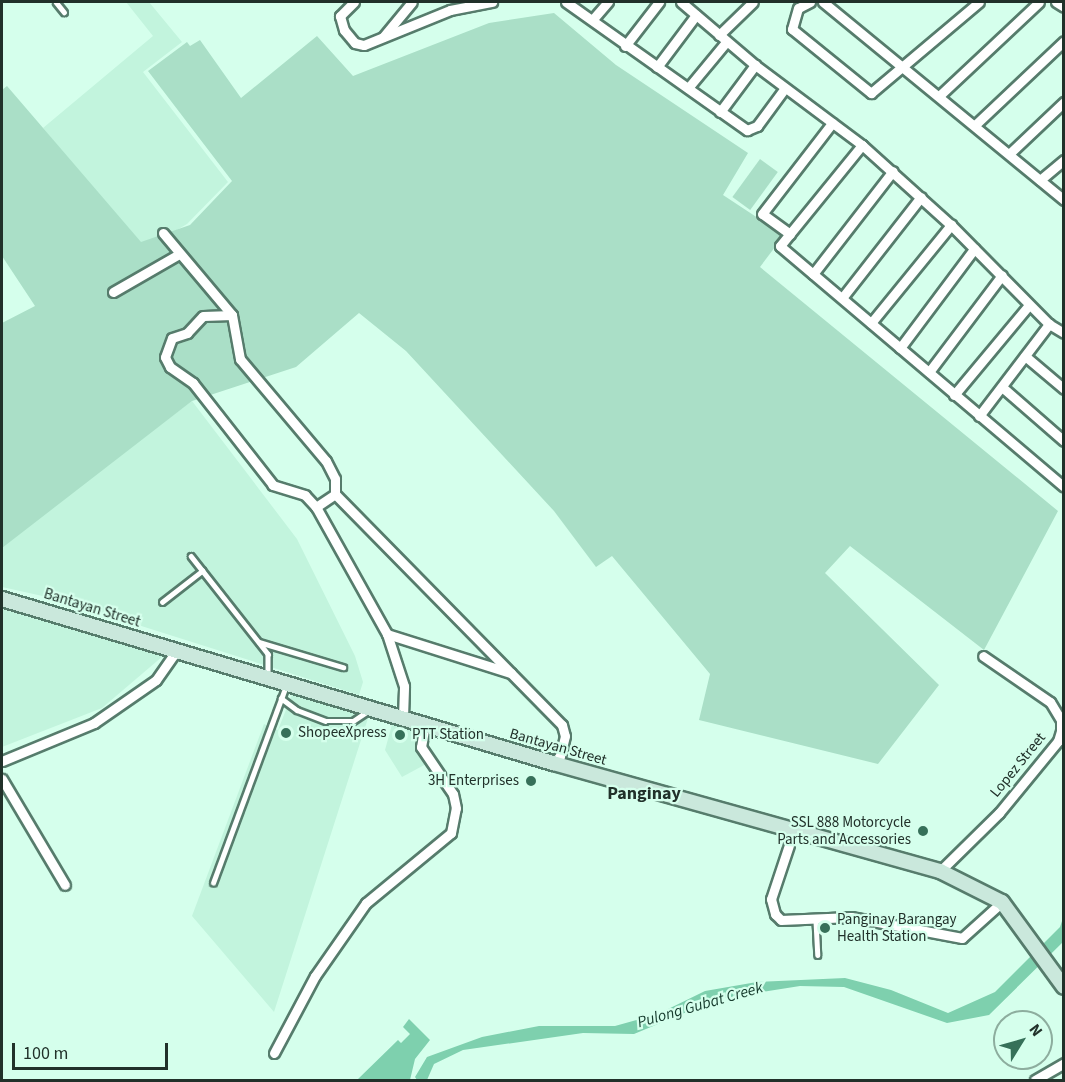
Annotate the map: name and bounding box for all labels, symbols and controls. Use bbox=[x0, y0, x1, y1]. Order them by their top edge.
street label: Bantayan Street bbox=[42, 585, 142, 631]
place label: ShopeeXpress bbox=[298, 724, 387, 742]
street label: Bantayan Street bbox=[507, 725, 609, 769]
marker: ShopeeXpress bbox=[279, 726, 293, 740]
place label: PTT Station bbox=[412, 726, 484, 744]
marker: PTT Station bbox=[393, 728, 407, 742]
street label: Lopez Street bbox=[986, 729, 1050, 801]
place label: 3H Enterprises bbox=[428, 772, 519, 790]
marker: 3H Enterprises bbox=[524, 774, 538, 788]
district label: Panginay bbox=[607, 783, 681, 805]
place label: SSL 888 Motorcycle Parts and Accessories bbox=[777, 813, 911, 848]
marker: SSL 888 Motorcycle Parts and Accessories bbox=[916, 824, 930, 838]
place label: Panginay Barangay Health Station bbox=[837, 910, 957, 945]
marker: Panginay Barangay Health Station bbox=[818, 921, 832, 935]
water label: Pulong Gubat Creek bbox=[635, 978, 765, 1032]
north arrow bbox=[993, 1010, 1053, 1070]
text: N bbox=[1024, 1019, 1048, 1041]
scale bar bbox=[15, 1031, 171, 1069]
text: 100 m bbox=[23, 1041, 68, 1066]

